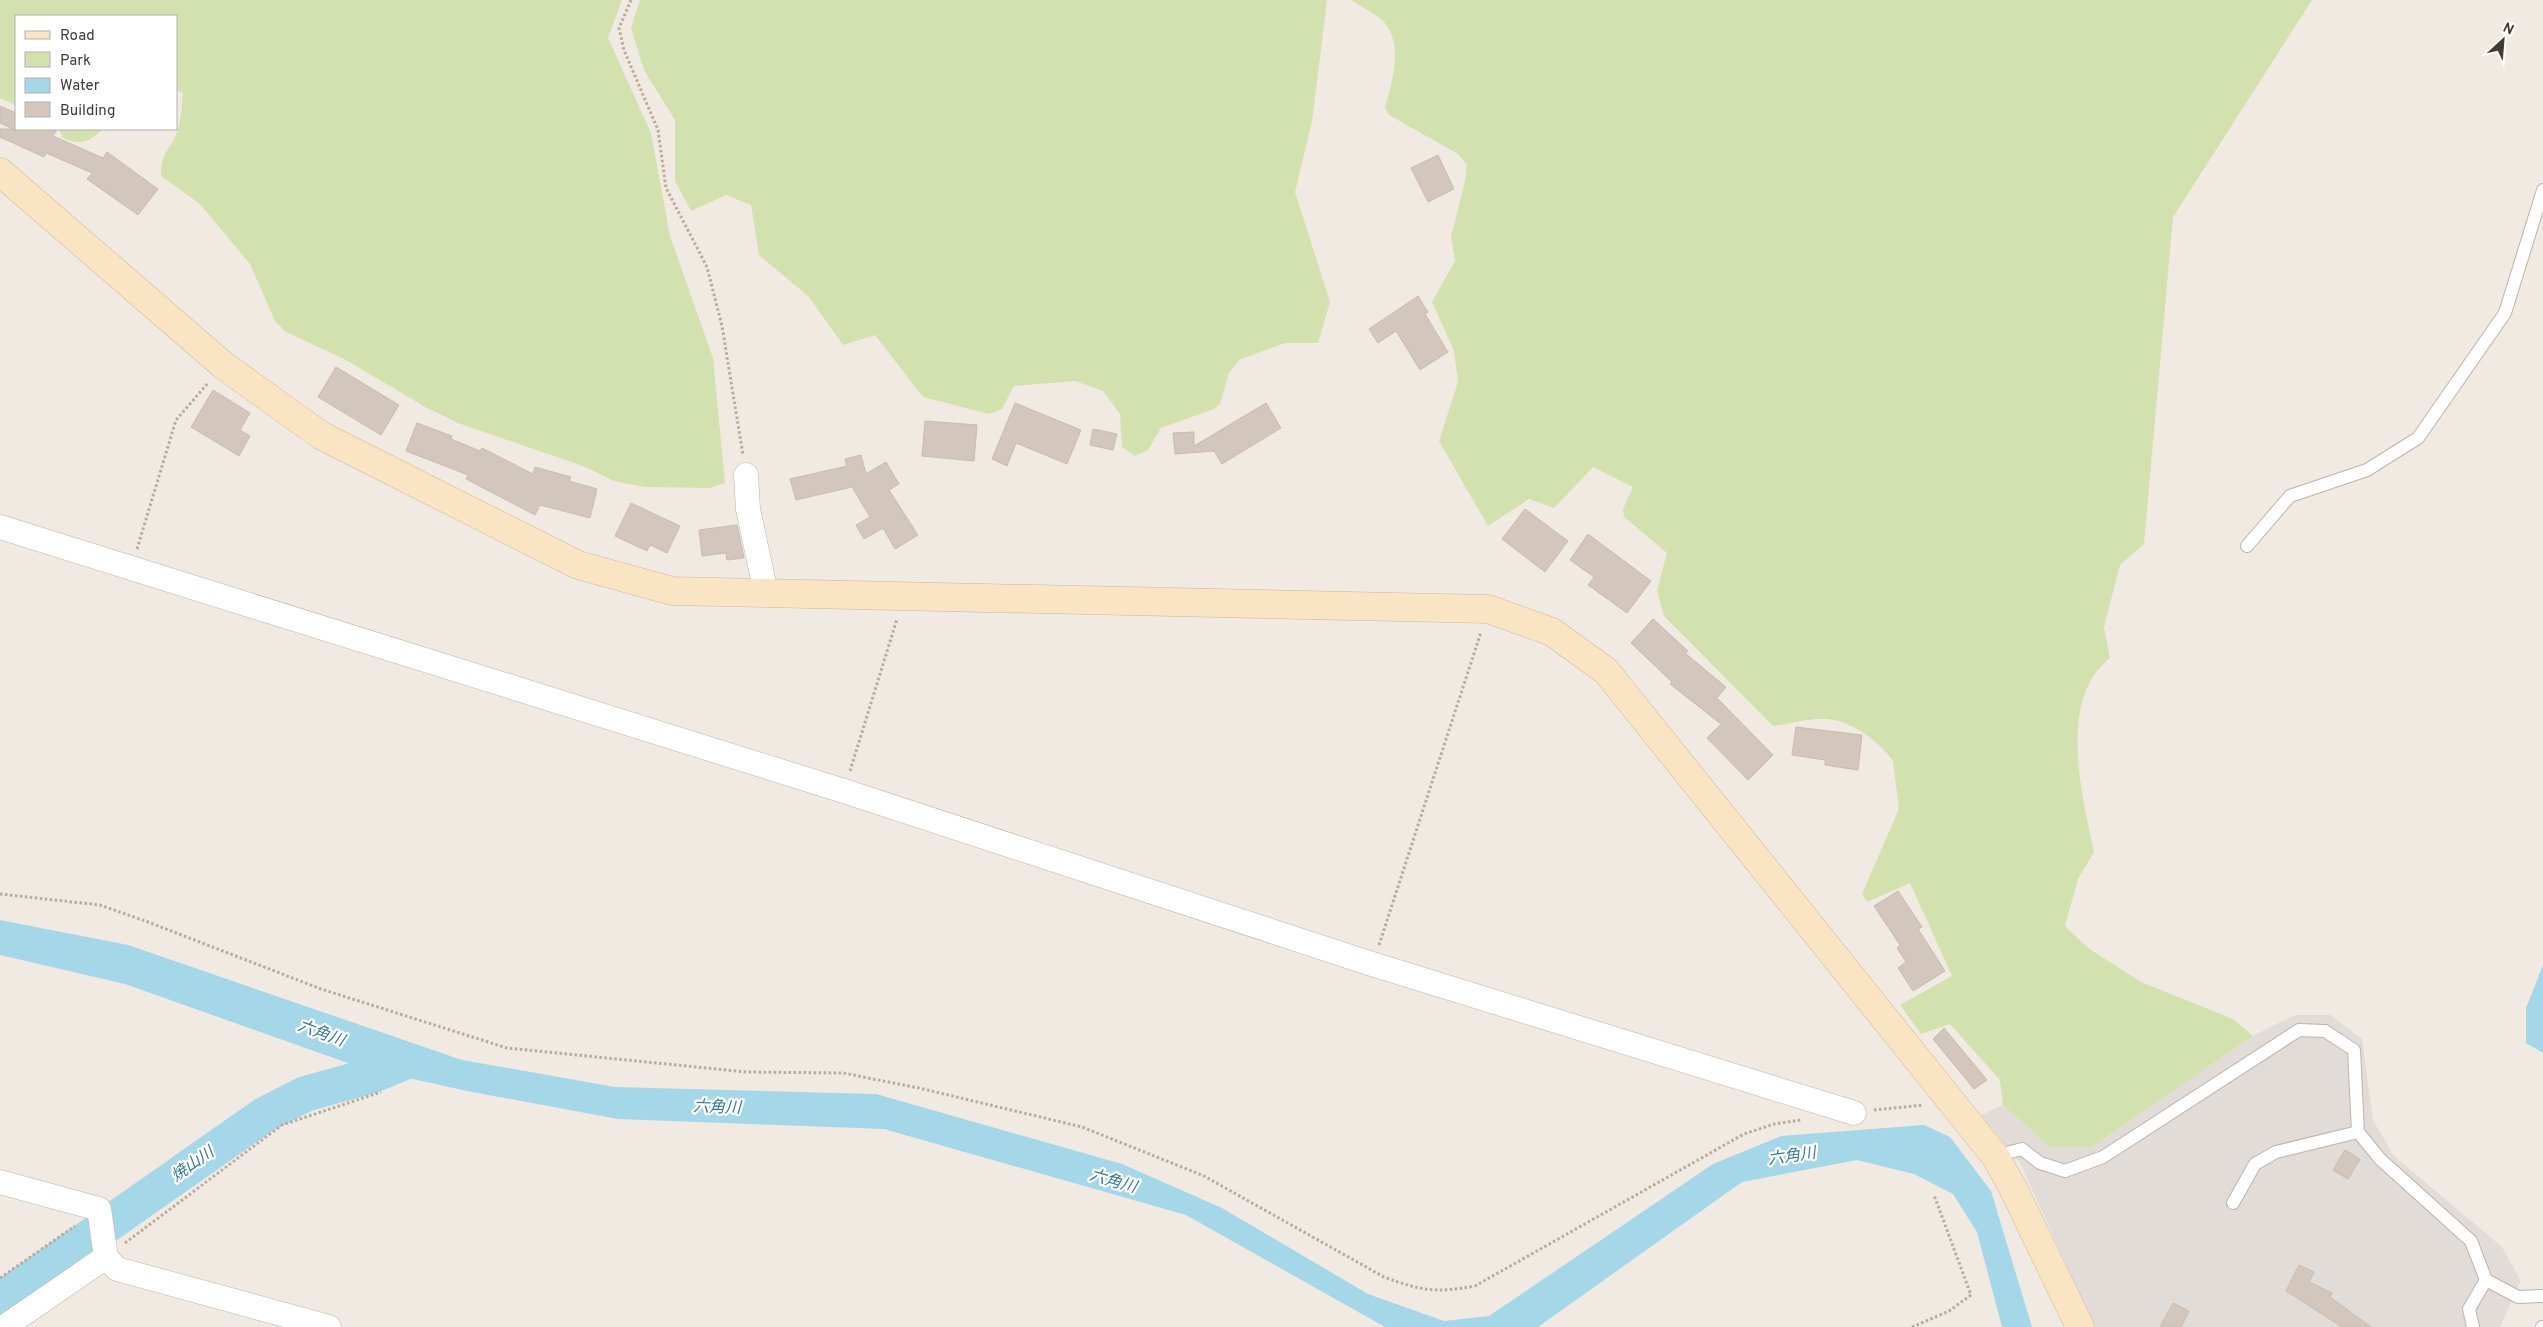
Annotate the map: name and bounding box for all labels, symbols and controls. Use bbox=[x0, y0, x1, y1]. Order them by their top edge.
legend bbox=[15, 15, 178, 130]
north arrow bbox=[2478, 15, 2528, 65]
text: N bbox=[2500, 20, 2516, 40]
text: Road bbox=[60, 27, 95, 46]
text: Park bbox=[60, 52, 91, 71]
text: Water bbox=[60, 77, 100, 96]
text: Building bbox=[60, 102, 115, 121]
water label: 六角川 bbox=[295, 1016, 349, 1052]
water label: 六角川 bbox=[693, 1097, 743, 1119]
water label: 焼山川 bbox=[168, 1142, 220, 1187]
water label: 六角川 bbox=[1767, 1143, 1819, 1170]
water label: 六角川 bbox=[1087, 1166, 1141, 1199]

